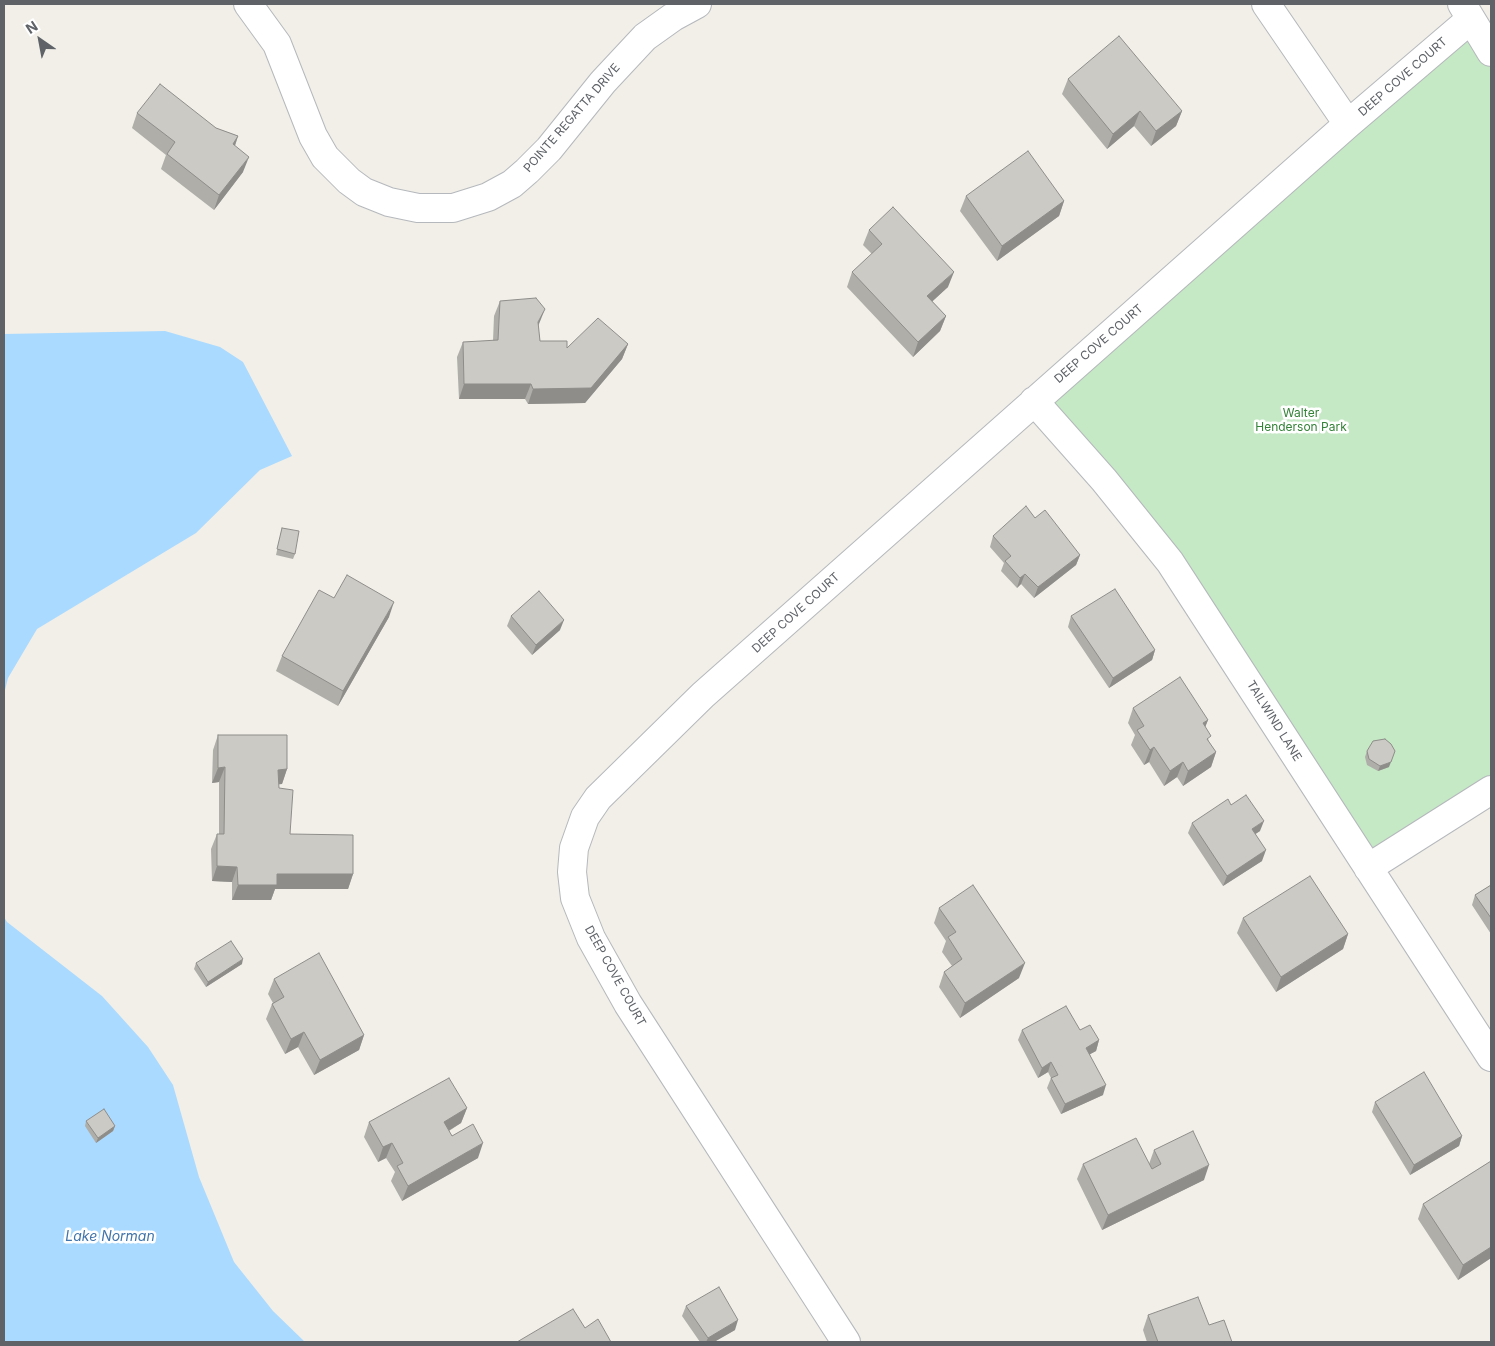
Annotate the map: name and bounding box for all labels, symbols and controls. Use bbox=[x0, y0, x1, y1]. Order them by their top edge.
north arrow bbox=[15, 15, 65, 65]
text: N bbox=[22, 17, 41, 37]
street label: DEEP COVE COURT bbox=[1356, 35, 1450, 119]
street label: POINTE REGATTA DRIVE bbox=[521, 61, 623, 175]
street label: DEEP COVE COURT bbox=[1052, 302, 1146, 386]
park label: Walter Henderson Park bbox=[1255, 406, 1347, 434]
street label: DEEP COVE COURT bbox=[749, 570, 843, 656]
street label: TAILWIND LANE bbox=[1243, 678, 1305, 764]
street label: DEEP COVE COURT bbox=[581, 923, 649, 1029]
water label: Lake Norman bbox=[65, 1229, 155, 1245]

